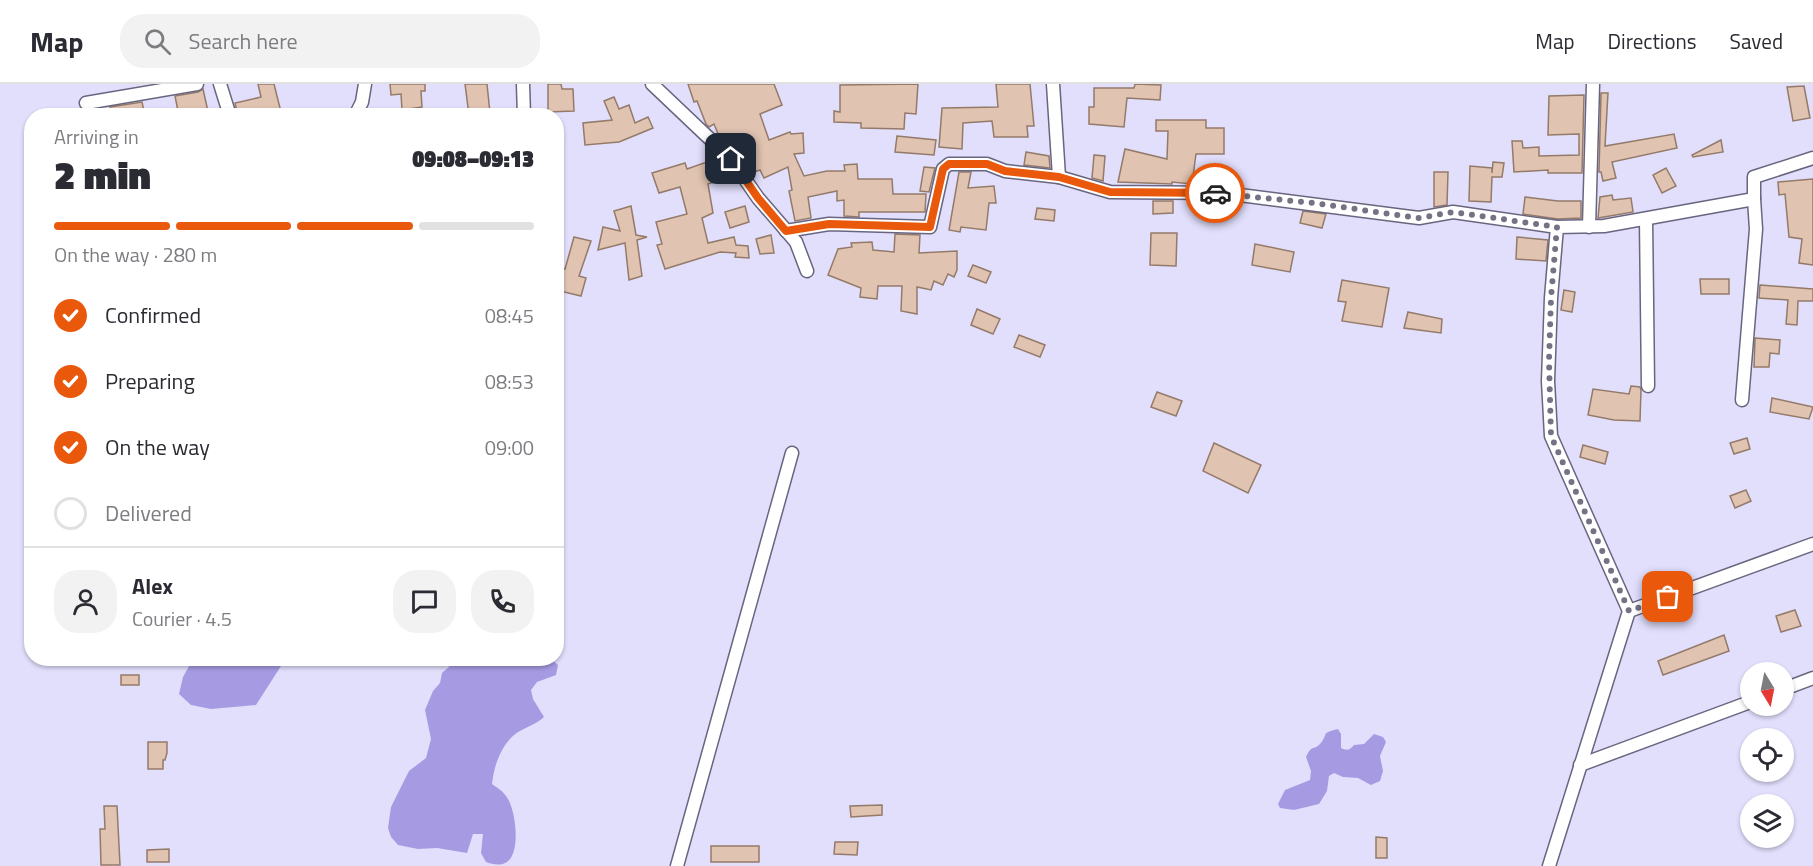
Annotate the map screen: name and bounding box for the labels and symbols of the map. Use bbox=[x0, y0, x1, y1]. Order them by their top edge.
pin bbox=[705, 133, 756, 184]
courier bbox=[1185, 163, 1245, 223]
pin bbox=[1642, 571, 1693, 622]
north arrow bbox=[1740, 662, 1794, 716]

